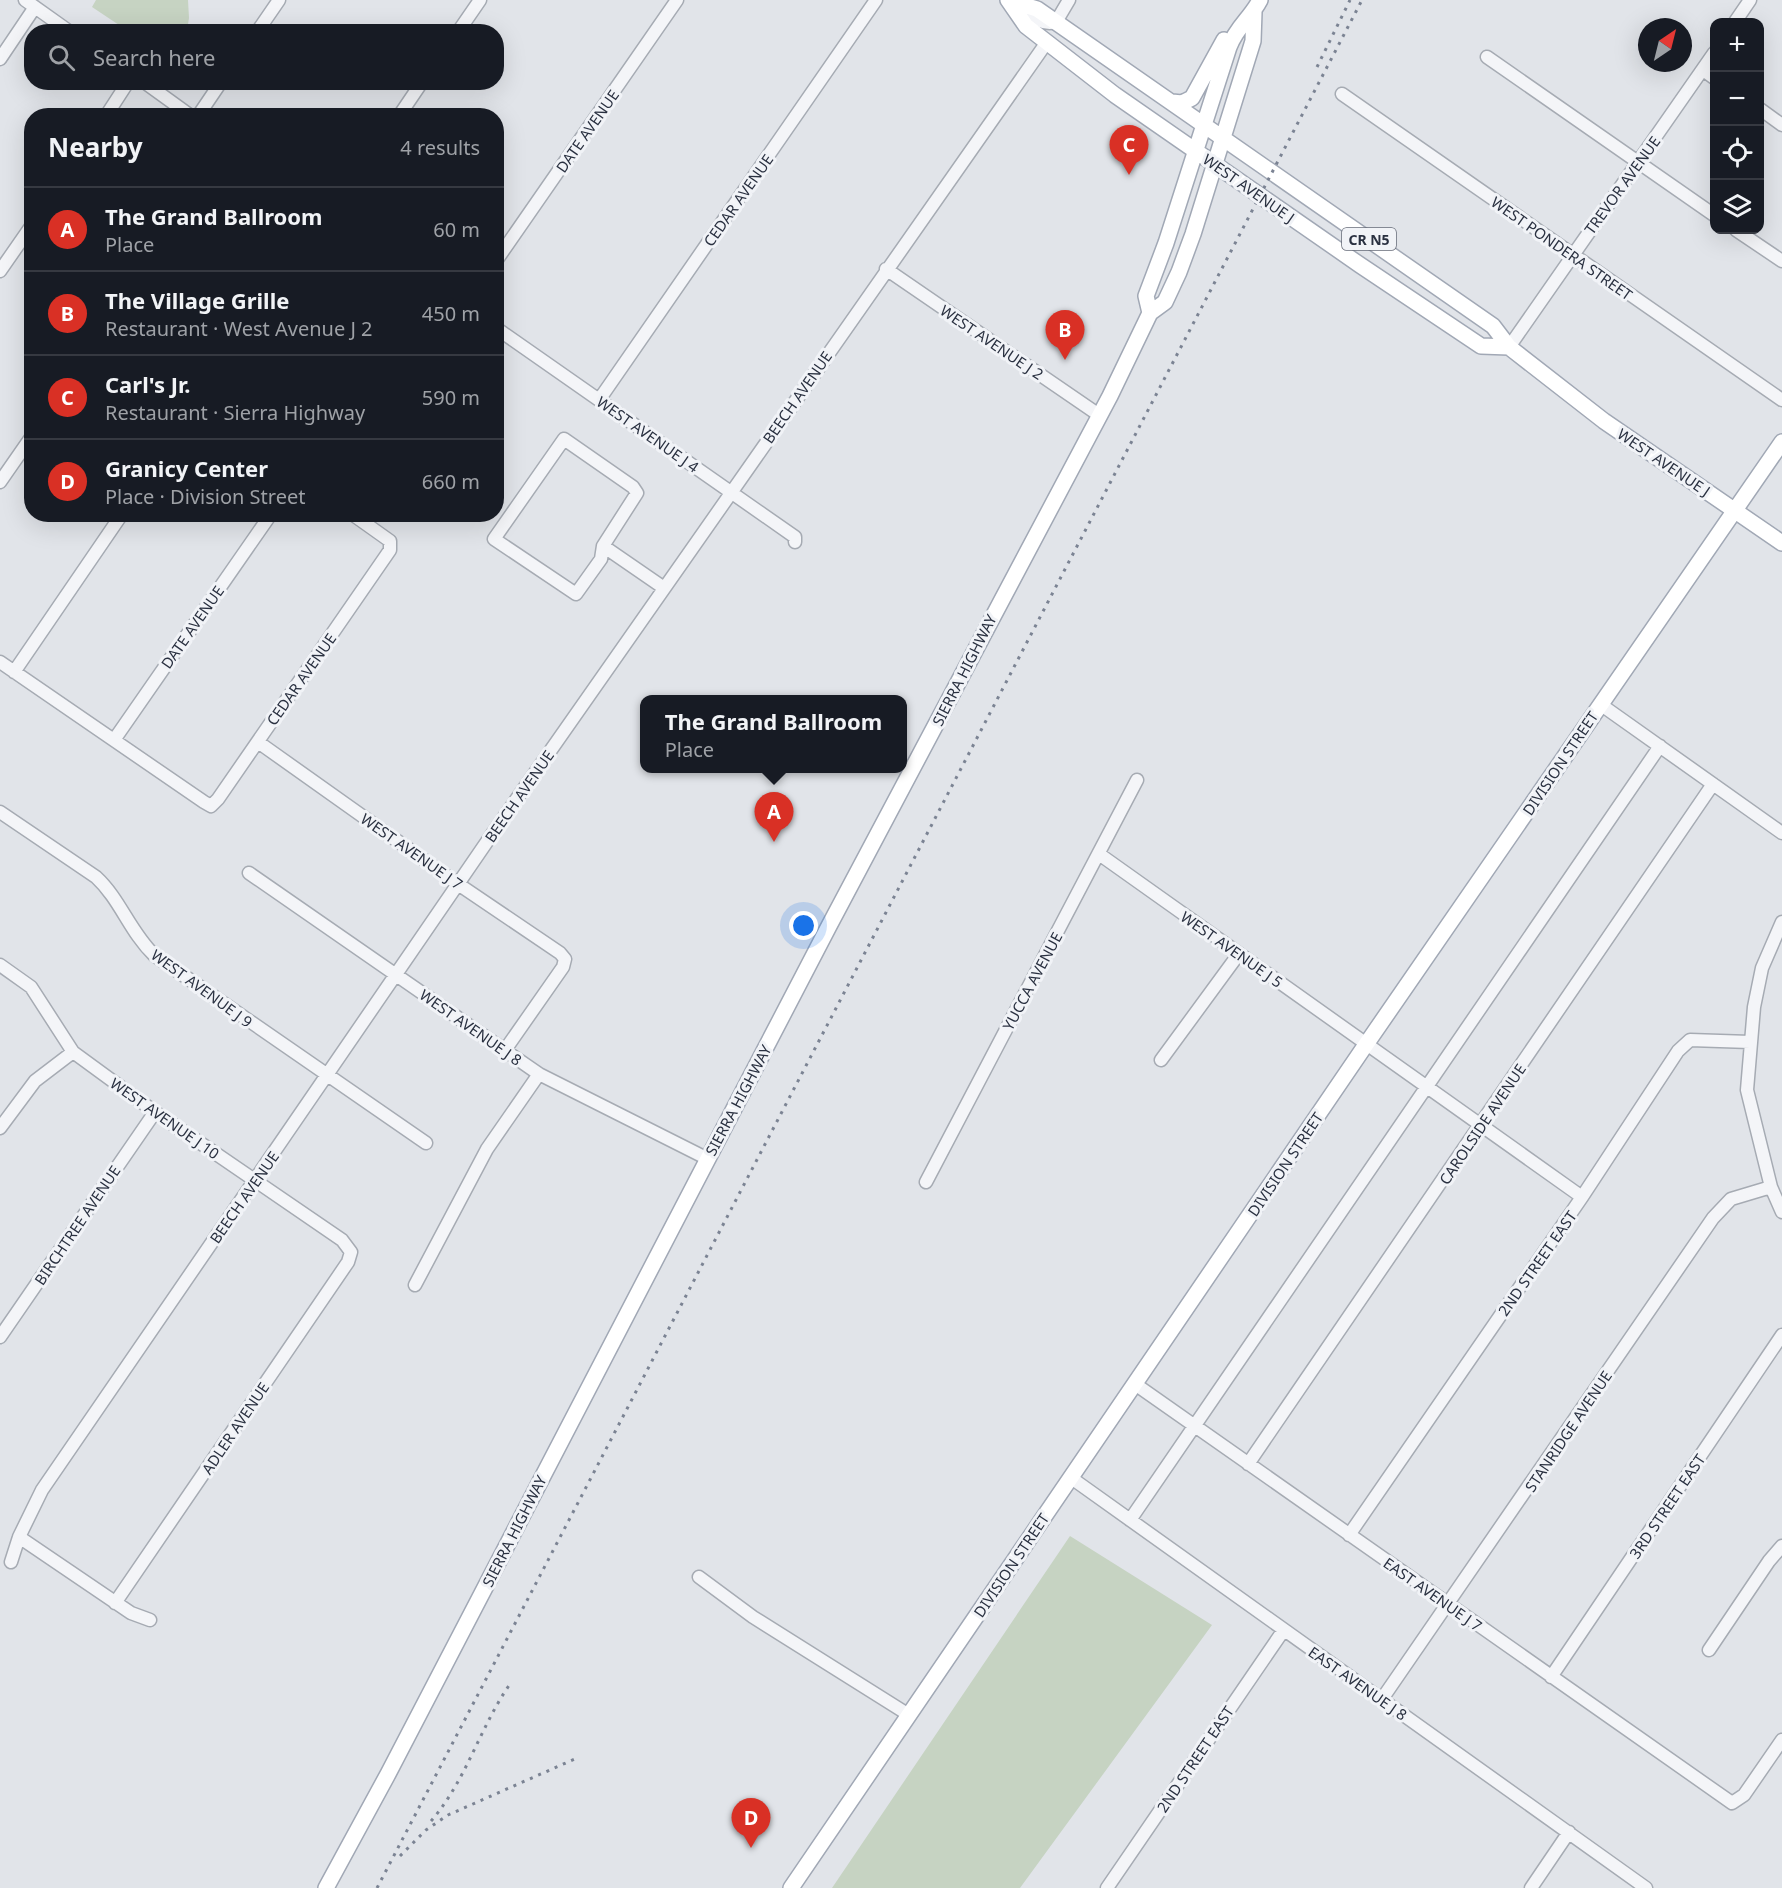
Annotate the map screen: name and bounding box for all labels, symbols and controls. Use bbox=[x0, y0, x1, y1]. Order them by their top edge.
north arrow bbox=[1638, 18, 1692, 72]
map controls bbox=[1710, 18, 1764, 234]
button: + bbox=[1710, 18, 1764, 72]
search box bbox=[24, 24, 504, 90]
icon: search bbox=[45, 41, 78, 74]
text: Search here bbox=[93, 42, 215, 72]
button: − bbox=[1710, 72, 1764, 126]
street label: DATE AVENUE bbox=[551, 86, 623, 176]
pin: C bbox=[1110, 126, 1148, 175]
button: locate bbox=[1710, 126, 1764, 180]
text: Nearby bbox=[48, 129, 143, 165]
street label: TREVOR AVENUE bbox=[1580, 132, 1664, 238]
text: 4 results bbox=[400, 134, 480, 161]
street label: WEST AVENUE J bbox=[1199, 149, 1299, 227]
street label: CEDAR AVENUE bbox=[699, 150, 777, 250]
button: layers bbox=[1710, 180, 1764, 234]
street label: WEST PONDERA STREET bbox=[1487, 192, 1637, 305]
text: The Grand Ballroom bbox=[105, 201, 323, 231]
text: A bbox=[61, 216, 74, 243]
text: 60 m bbox=[433, 216, 480, 243]
road number: CR N5 bbox=[1342, 228, 1396, 250]
text: Place bbox=[105, 231, 154, 258]
text: The Village Grille bbox=[105, 285, 289, 315]
text: B bbox=[61, 300, 74, 327]
text: 450 m bbox=[422, 300, 480, 327]
street label: WEST AVENUE J 2 bbox=[937, 300, 1047, 384]
pin: B bbox=[1046, 310, 1084, 360]
text: Restaurant · West Avenue J 2 bbox=[105, 315, 373, 342]
street label: BEECH AVENUE bbox=[758, 347, 836, 447]
text: Carl's Jr. bbox=[105, 369, 190, 399]
text: C bbox=[61, 384, 74, 411]
text: 590 m bbox=[422, 384, 480, 411]
street label: WEST AVENUE J 4 bbox=[593, 391, 703, 477]
text: Restaurant · Sierra Highway bbox=[105, 399, 365, 426]
street label: WEST AVENUE J bbox=[1614, 424, 1714, 500]
text: Granicy Center bbox=[105, 453, 268, 483]
text: D bbox=[60, 468, 75, 495]
text: 660 m bbox=[422, 468, 480, 495]
text: Place · Division Street bbox=[105, 483, 305, 510]
street label: DATE AVENUE bbox=[156, 582, 228, 672]
street label: SIERRA HIGHWAY bbox=[927, 610, 1001, 729]
street label: CEDAR AVENUE bbox=[262, 629, 340, 729]
popup bbox=[640, 695, 907, 773]
text: The Grand Ballroom bbox=[665, 706, 882, 736]
street label: DIVISION STREET bbox=[1518, 707, 1603, 819]
text: Place bbox=[665, 736, 714, 763]
street label: BEECH AVENUE bbox=[480, 746, 558, 846]
pin: A bbox=[754, 792, 794, 842]
street label: WEST AVENUE J 7 bbox=[357, 808, 467, 894]
street label: WEST AVENUE J 5 bbox=[1177, 906, 1287, 992]
your location bbox=[789, 911, 818, 940]
street label: YUCCA AVENUE bbox=[998, 928, 1066, 1034]
street label: WEST AVENUE J 9 bbox=[147, 945, 257, 1031]
street label: WEST AVENUE J 8 bbox=[416, 984, 526, 1070]
street label: SIERRA HIGHWAY bbox=[700, 1041, 776, 1159]
street label: CAROLSIDE AVENUE bbox=[1434, 1060, 1530, 1188]
street label: WEST AVENUE J 10 bbox=[106, 1073, 224, 1163]
street label: DIVISION STREET bbox=[1243, 1108, 1328, 1220]
street label: BEECH AVENUE bbox=[205, 1147, 283, 1247]
street label: BIRCHTREE AVENUE bbox=[30, 1161, 124, 1289]
street label: 2ND STREET EAST bbox=[1493, 1206, 1581, 1320]
street label: STANRIDGE AVENUE bbox=[1520, 1367, 1616, 1495]
street label: ADLER AVENUE bbox=[197, 1378, 273, 1478]
street label: 3RD STREET EAST bbox=[1625, 1449, 1710, 1562]
street label: SIERRA HIGHWAY bbox=[477, 1471, 551, 1590]
street label: DIVISION STREET bbox=[969, 1509, 1054, 1621]
street label: EAST AVENUE J 7 bbox=[1380, 1553, 1486, 1635]
street label: EAST AVENUE J 8 bbox=[1305, 1642, 1411, 1724]
street label: 2ND STREET EAST bbox=[1152, 1701, 1238, 1816]
pin: D bbox=[732, 1798, 771, 1848]

